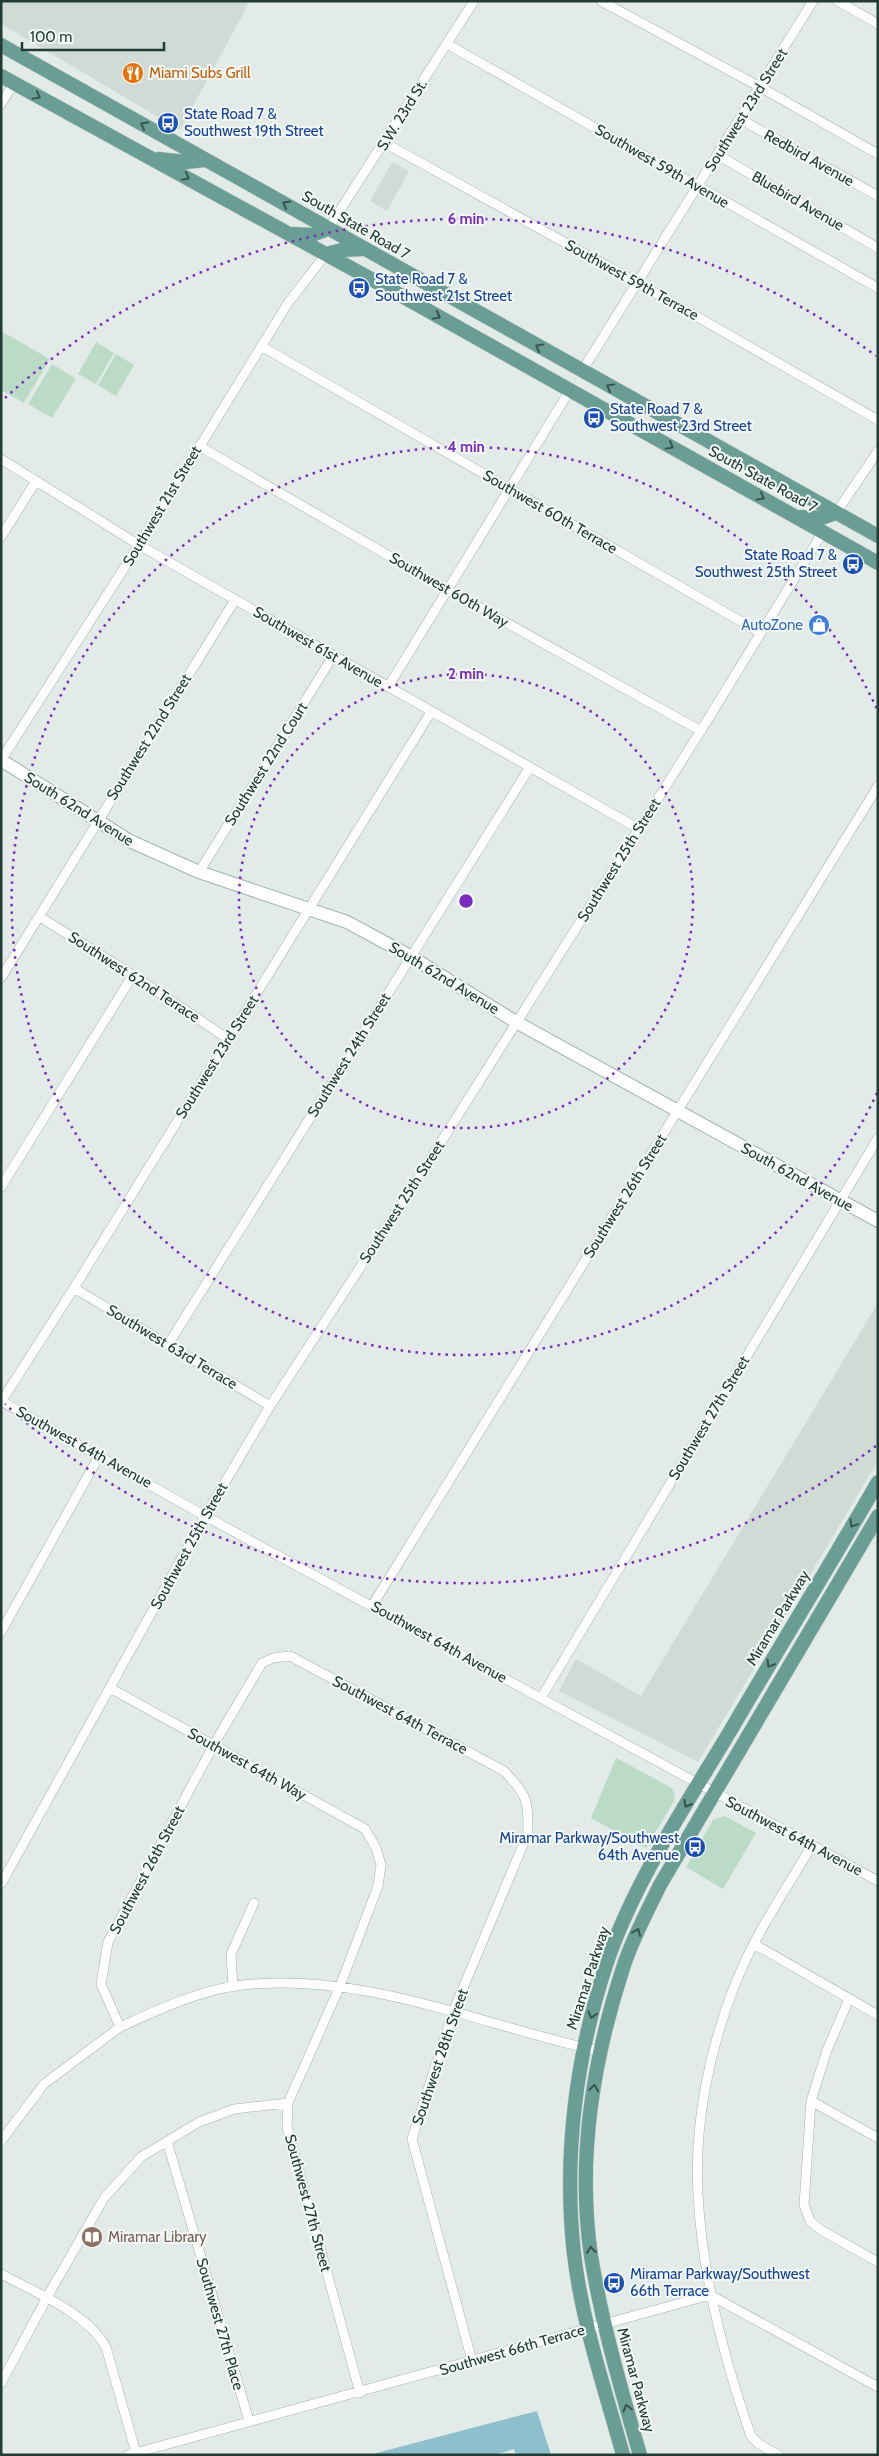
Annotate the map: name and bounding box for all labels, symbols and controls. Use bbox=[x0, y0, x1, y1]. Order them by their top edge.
scale bar bbox=[22, 20, 165, 52]
text: 100 m bbox=[30, 28, 72, 46]
street label: Southwest 23rd Street bbox=[701, 45, 791, 175]
restaurant icon: Miami Subs Grill bbox=[121, 61, 145, 85]
place label: Miami Subs Grill bbox=[149, 64, 251, 82]
street label: S.W. 23rd St. bbox=[373, 76, 431, 154]
one-way arrow bbox=[32, 90, 41, 100]
place label: State Road 7 & Southwest 19th Street bbox=[184, 105, 324, 140]
bus stop icon: State Road 7 & Southwest 19th Street bbox=[156, 111, 180, 135]
street label: Southwest 59th Avenue bbox=[592, 120, 733, 212]
one-way arrow bbox=[140, 121, 149, 131]
street label: Redbird Avenue bbox=[761, 126, 857, 190]
street label: Bluebird Avenue bbox=[749, 167, 847, 235]
one-way arrow bbox=[180, 171, 189, 181]
street label: South State Road 7 bbox=[299, 187, 414, 263]
one-way arrow bbox=[282, 201, 291, 211]
text: 6 min bbox=[448, 210, 484, 228]
street label: Southwest 59th Terrace bbox=[562, 236, 702, 324]
place label: State Road 7 & Southwest 21st Street bbox=[375, 270, 512, 305]
bus stop icon: State Road 7 & Southwest 21st Street bbox=[347, 276, 371, 300]
one-way arrow bbox=[432, 309, 441, 319]
one-way arrow bbox=[535, 343, 544, 353]
one-way arrow bbox=[606, 383, 615, 393]
place label: State Road 7 & Southwest 23rd Street bbox=[610, 400, 752, 435]
bus stop icon: State Road 7 & Southwest 23rd Street bbox=[582, 406, 606, 430]
text: 4 min bbox=[447, 438, 485, 456]
one-way arrow bbox=[665, 440, 674, 450]
street label: South State Road 7 bbox=[705, 442, 821, 517]
street label: Southwest 21st Street bbox=[119, 443, 205, 569]
street label: Southwest 60th Terrace bbox=[480, 466, 621, 558]
one-way arrow bbox=[755, 491, 764, 501]
place label: State Road 7 & Southwest 25th Street bbox=[695, 546, 837, 581]
street label: Southwest 60th Way bbox=[386, 549, 512, 632]
bus stop icon: State Road 7 & Southwest 25th Street bbox=[841, 552, 865, 576]
street label: Southwest 61st Avenue bbox=[250, 603, 386, 692]
shop icon: AutoZone bbox=[807, 613, 831, 637]
place label: AutoZone bbox=[741, 616, 803, 634]
text: 2 min bbox=[448, 665, 484, 683]
street label: Southwest 22nd Street bbox=[103, 671, 195, 803]
street label: Southwest 22nd Court bbox=[221, 699, 311, 829]
street label: South 62nd Avenue bbox=[21, 768, 137, 850]
street label: Southwest 25th Street bbox=[574, 795, 664, 925]
centre of rings bbox=[457, 892, 475, 910]
street label: Southwest 62nd Terrace bbox=[65, 928, 203, 1026]
street label: South 62nd Avenue bbox=[386, 938, 503, 1018]
street label: Southwest 24th Street bbox=[304, 990, 394, 1120]
street label: Southwest 23rd Street bbox=[172, 992, 262, 1122]
street label: Southwest 26th Street bbox=[580, 1131, 670, 1261]
street label: Southwest 25th Street bbox=[356, 1137, 448, 1267]
street label: South 62nd Avenue bbox=[738, 1139, 857, 1215]
street label: Southwest 63rd Terrace bbox=[103, 1301, 241, 1393]
street label: Southwest 27th Street bbox=[665, 1353, 753, 1483]
street label: Southwest 64th Avenue bbox=[13, 1402, 155, 1492]
street label: Southwest 25th Street bbox=[147, 1479, 231, 1613]
one-way arrow bbox=[849, 1519, 859, 1528]
street label: Miramar Parkway bbox=[743, 1567, 814, 1669]
street label: Southwest 64th Avenue bbox=[368, 1597, 510, 1687]
one-way arrow bbox=[766, 1658, 776, 1667]
street label: Southwest 64th Terrace bbox=[329, 1672, 471, 1758]
street label: Southwest 64th Way bbox=[185, 1724, 310, 1804]
street label: Southwest 64th Avenue bbox=[723, 1792, 866, 1880]
one-way arrow bbox=[683, 1798, 693, 1807]
street label: Southwest 26th Street bbox=[106, 1803, 188, 1937]
place label: Miramar Parkway/Southwest 64th Avenue bbox=[499, 1829, 679, 1864]
bus stop icon: Miramar Parkway/Southwest 64th Avenue bbox=[683, 1835, 707, 1859]
street label: Miramar Parkway bbox=[563, 1924, 613, 2032]
one-way arrow bbox=[631, 1928, 642, 1937]
street label: Southwest 28th Street bbox=[408, 1986, 472, 2128]
one-way arrow bbox=[588, 2010, 598, 2018]
one-way arrow bbox=[588, 2083, 599, 2091]
street label: Southwest 27th Street bbox=[281, 2132, 335, 2274]
library icon: Miramar Library bbox=[80, 2225, 104, 2249]
place label: Miramar Library bbox=[108, 2228, 207, 2246]
one-way arrow bbox=[586, 2245, 597, 2253]
street label: Southwest 27th Place bbox=[193, 2256, 248, 2392]
place label: Miramar Parkway/Southwest 66th Terrace bbox=[630, 2265, 810, 2300]
bus stop icon: Miramar Parkway/Southwest 66th Terrace bbox=[602, 2271, 626, 2295]
street label: Southwest 66th Terrace bbox=[437, 2321, 587, 2379]
street label: Miramar Parkway bbox=[613, 2326, 659, 2435]
one-way arrow bbox=[622, 2404, 632, 2412]

